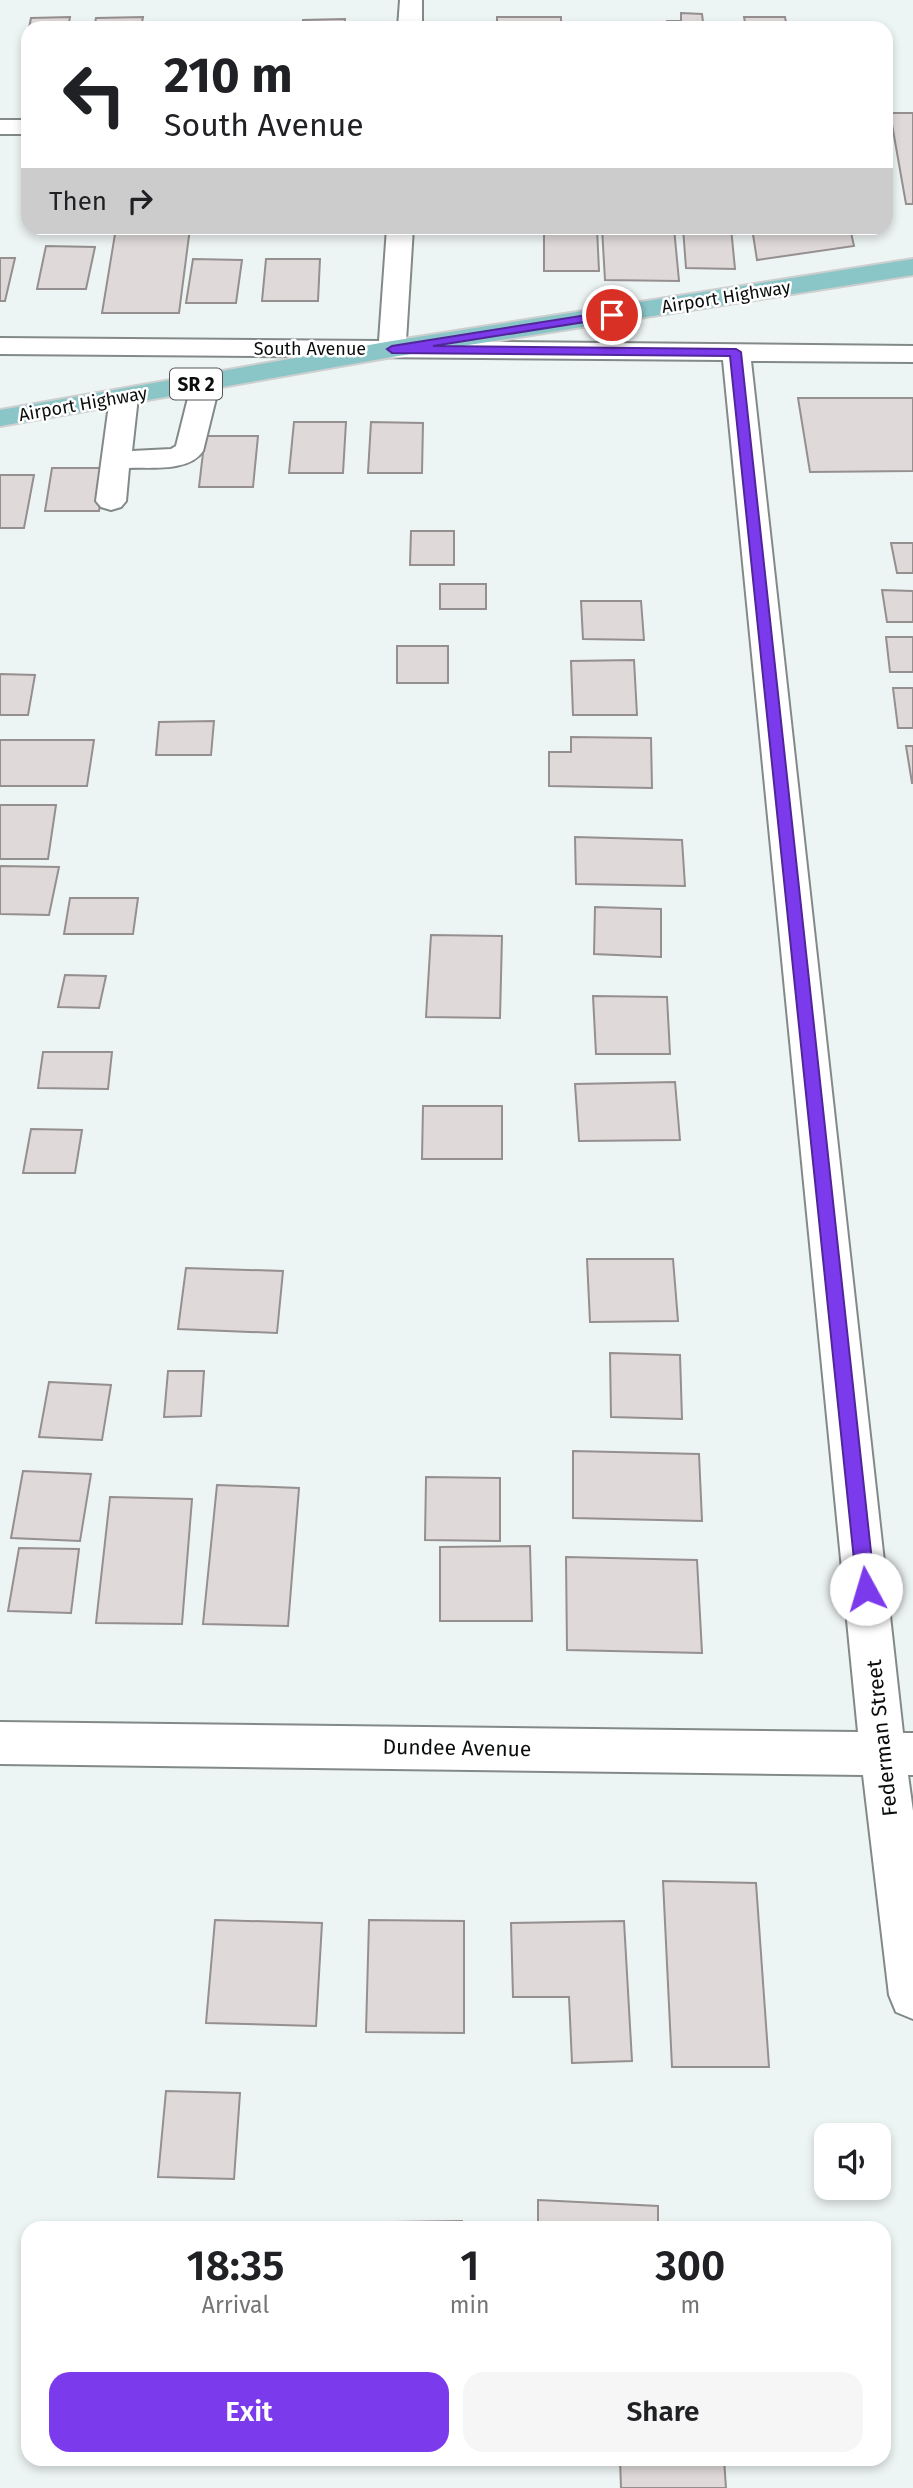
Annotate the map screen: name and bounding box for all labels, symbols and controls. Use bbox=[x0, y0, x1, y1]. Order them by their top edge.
text: 210 m bbox=[164, 46, 293, 105]
icon: left bbox=[49, 49, 140, 140]
text: South Avenue bbox=[164, 106, 364, 144]
icon: right bbox=[121, 182, 159, 220]
text: Then bbox=[49, 186, 107, 217]
street label: Airport Highway bbox=[660, 276, 792, 318]
pin bbox=[582, 285, 642, 345]
icon: arrive bbox=[593, 296, 631, 334]
street label: South Avenue bbox=[254, 338, 366, 360]
road number: SR 2 bbox=[170, 368, 222, 400]
street label: Airport Highway bbox=[17, 382, 149, 426]
position arrow bbox=[829, 1552, 903, 1626]
street label: Federman Street bbox=[861, 1658, 903, 1818]
street label: Dundee Avenue bbox=[382, 1734, 532, 1762]
map controls bbox=[814, 2123, 891, 2200]
button: sound bbox=[814, 2123, 891, 2200]
text: 18:35 bbox=[187, 2241, 284, 2291]
text: 1 bbox=[460, 2241, 479, 2291]
text: 300 bbox=[655, 2241, 725, 2291]
text: Arrival bbox=[202, 2291, 269, 2319]
text: min bbox=[450, 2291, 490, 2319]
text: m bbox=[680, 2291, 700, 2319]
button: Exit bbox=[49, 2372, 449, 2452]
button: Share bbox=[463, 2372, 863, 2452]

